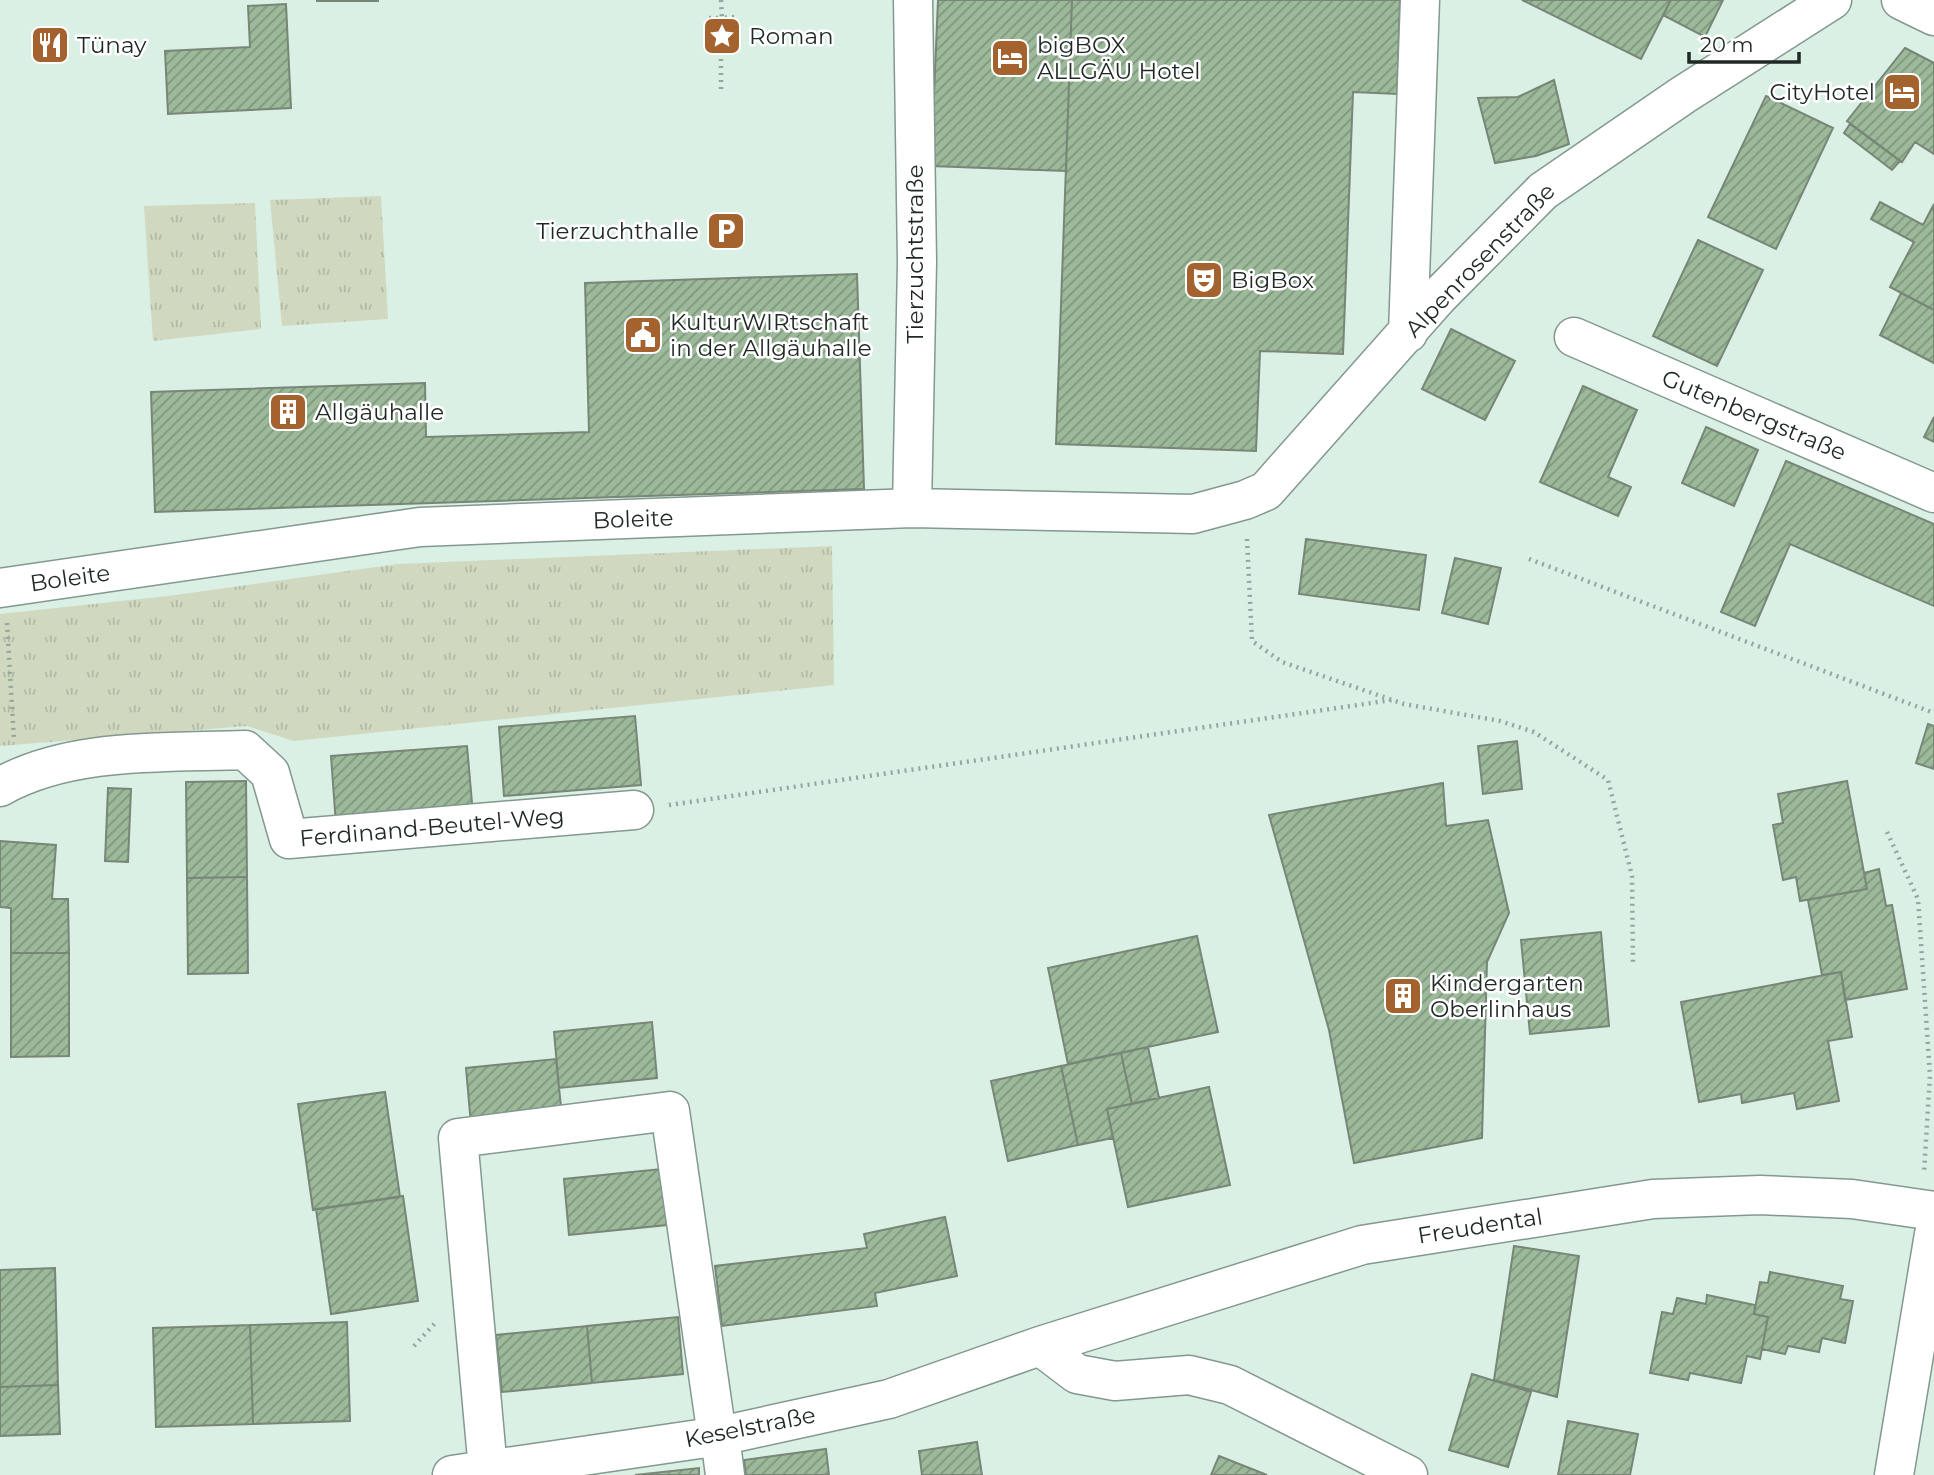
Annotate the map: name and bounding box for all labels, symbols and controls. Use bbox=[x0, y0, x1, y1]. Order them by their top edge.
place icon: Roman bbox=[701, 15, 743, 57]
scale bar bbox=[1689, 21, 1799, 65]
place label: Roman bbox=[749, 22, 834, 50]
restaurant icon: Tünay bbox=[29, 24, 71, 66]
place label: Tünay bbox=[77, 31, 147, 59]
place label: bigBOX ALLGÄU Hotel bbox=[1037, 31, 1201, 85]
text: 20 m bbox=[1700, 32, 1754, 57]
hotel icon: bigBOX ALLGÄU Hotel bbox=[989, 37, 1031, 79]
hotel icon: CityHotel bbox=[1881, 71, 1923, 113]
place label: CityHotel bbox=[1770, 78, 1875, 106]
street label: Tierzuchtstraße bbox=[901, 164, 929, 344]
street label: Alpenrosenstraße bbox=[1399, 177, 1561, 343]
parking icon: Tierzuchthalle bbox=[705, 210, 747, 252]
place label: Tierzuchthalle bbox=[536, 217, 699, 245]
theatre icon: BigBox bbox=[1183, 259, 1225, 301]
place label: BigBox bbox=[1231, 266, 1314, 294]
place label: KulturWIRtschaft in der Allgäuhalle bbox=[670, 308, 872, 362]
public building icon: KulturWIRtschaft in der Allgäuhalle bbox=[622, 314, 664, 356]
street label: Gutenbergstraße bbox=[1658, 364, 1850, 466]
building icon: Allgäuhalle bbox=[267, 391, 309, 433]
place label: Allgäuhalle bbox=[315, 398, 444, 426]
street label: Boleite bbox=[592, 504, 674, 534]
street label: Boleite bbox=[28, 559, 112, 597]
street label: Ferdinand-Beutel-Weg bbox=[298, 801, 566, 853]
place label: Kindergarten Oberlinhaus bbox=[1430, 969, 1584, 1023]
building icon: Kindergarten Oberlinhaus bbox=[1382, 975, 1424, 1017]
street label: Freudental bbox=[1415, 1202, 1545, 1250]
street label: Keselstraße bbox=[682, 1401, 818, 1453]

